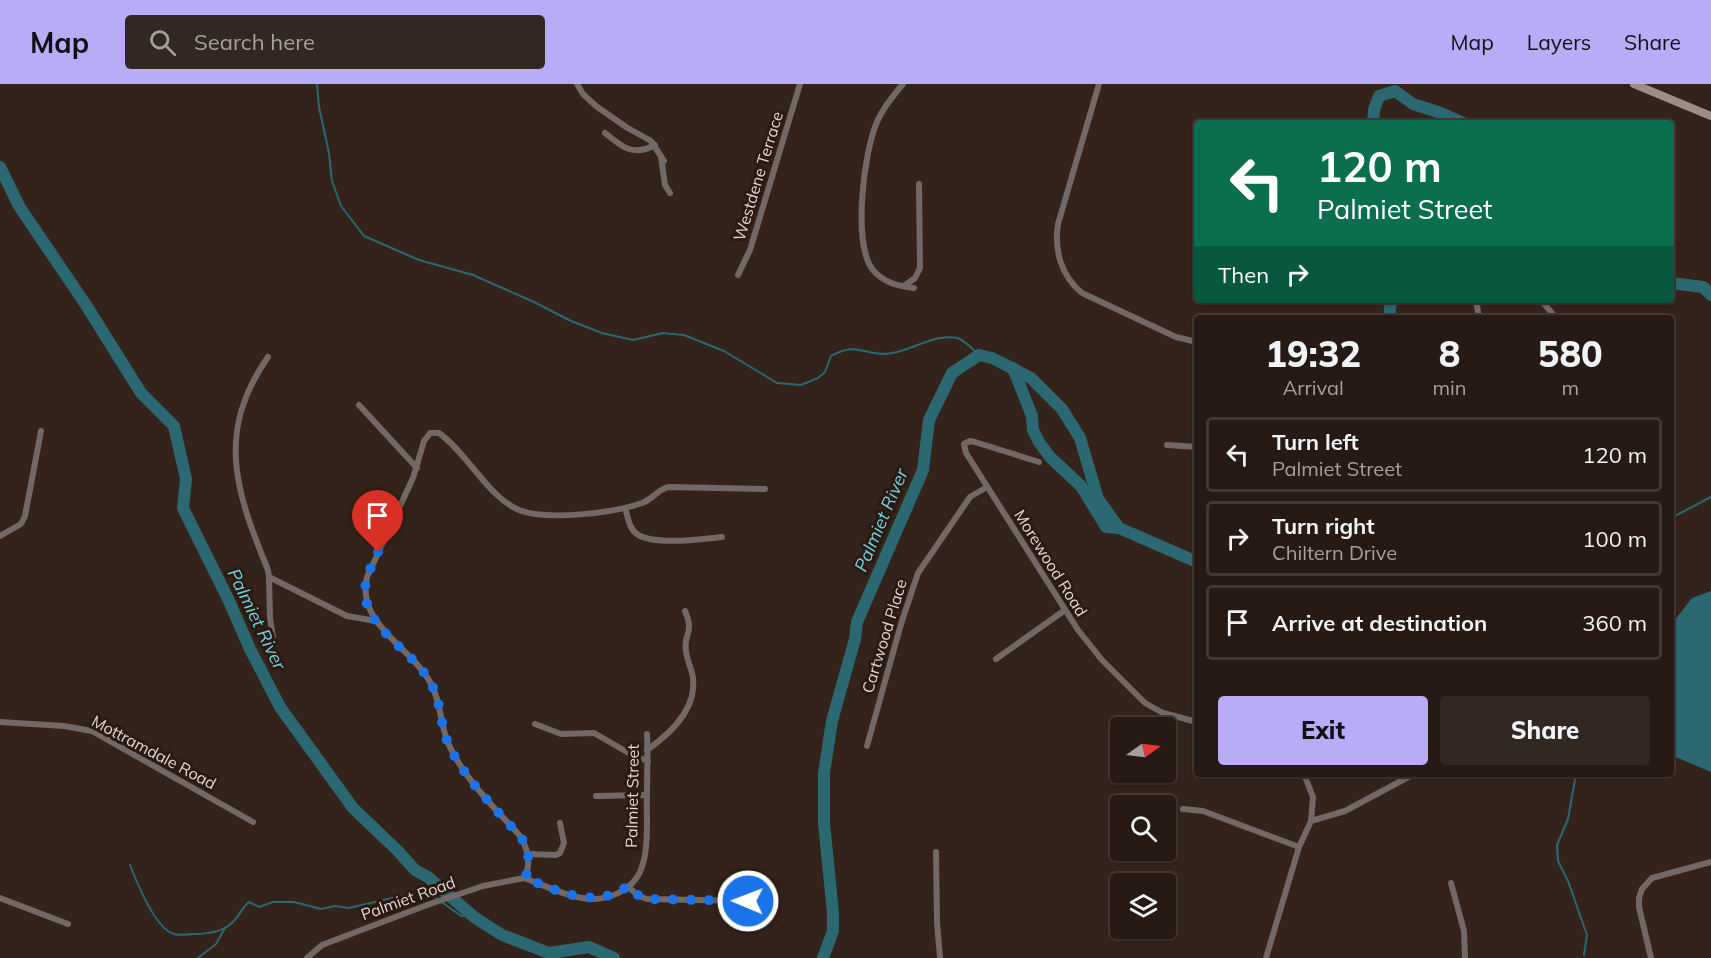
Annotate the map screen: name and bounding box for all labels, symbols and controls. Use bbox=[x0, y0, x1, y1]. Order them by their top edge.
search box bbox=[125, 15, 545, 69]
text: Map bbox=[30, 25, 89, 60]
icon: search bbox=[146, 26, 179, 59]
text: Search here bbox=[194, 28, 315, 56]
text: Map bbox=[1451, 29, 1494, 55]
text: Layers bbox=[1527, 29, 1591, 55]
text: Share bbox=[1624, 29, 1681, 55]
street label: Westdene Terrace bbox=[729, 109, 787, 243]
text: 120 m bbox=[1317, 140, 1442, 193]
icon: left bbox=[1218, 144, 1296, 222]
text: Palmiet Street bbox=[1317, 192, 1493, 226]
icon: right bbox=[1281, 258, 1314, 291]
text: Then bbox=[1218, 261, 1269, 289]
text: 19:32 bbox=[1265, 331, 1361, 376]
text: 8 bbox=[1439, 331, 1460, 376]
text: 580 bbox=[1538, 331, 1603, 376]
text: Arrival bbox=[1283, 375, 1344, 400]
text: min bbox=[1432, 375, 1467, 400]
text: m bbox=[1561, 375, 1579, 400]
text: Turn left bbox=[1272, 428, 1359, 456]
icon: left bbox=[1221, 438, 1254, 471]
text: 120 m bbox=[1582, 441, 1647, 469]
text: Palmiet Street bbox=[1272, 456, 1402, 481]
water label: Palmiet River bbox=[849, 464, 914, 575]
pin bbox=[352, 490, 403, 552]
icon: arrive bbox=[361, 499, 394, 532]
street label: Morewood Road bbox=[1010, 506, 1092, 620]
text: Turn right bbox=[1272, 512, 1375, 540]
icon: right bbox=[1221, 522, 1254, 555]
text: 100 m bbox=[1582, 525, 1647, 553]
text: Chiltern Drive bbox=[1272, 540, 1397, 565]
water label: Palmiet River bbox=[223, 565, 292, 675]
street label: Cartwood Place bbox=[857, 576, 911, 696]
icon: arrive bbox=[1221, 606, 1254, 639]
text: Arrive at destination bbox=[1272, 609, 1487, 637]
text: 360 m bbox=[1582, 609, 1647, 637]
button: Exit bbox=[1218, 696, 1428, 765]
button: Share bbox=[1440, 696, 1650, 765]
street label: Mottramdale Road bbox=[88, 711, 220, 793]
north arrow bbox=[1110, 717, 1176, 783]
map controls bbox=[1110, 717, 1176, 939]
street label: Palmiet Street bbox=[621, 743, 643, 848]
button: search bbox=[1110, 795, 1176, 861]
position arrow bbox=[716, 869, 780, 933]
street label: Palmiet Road bbox=[358, 872, 458, 924]
button: layers bbox=[1110, 873, 1176, 939]

